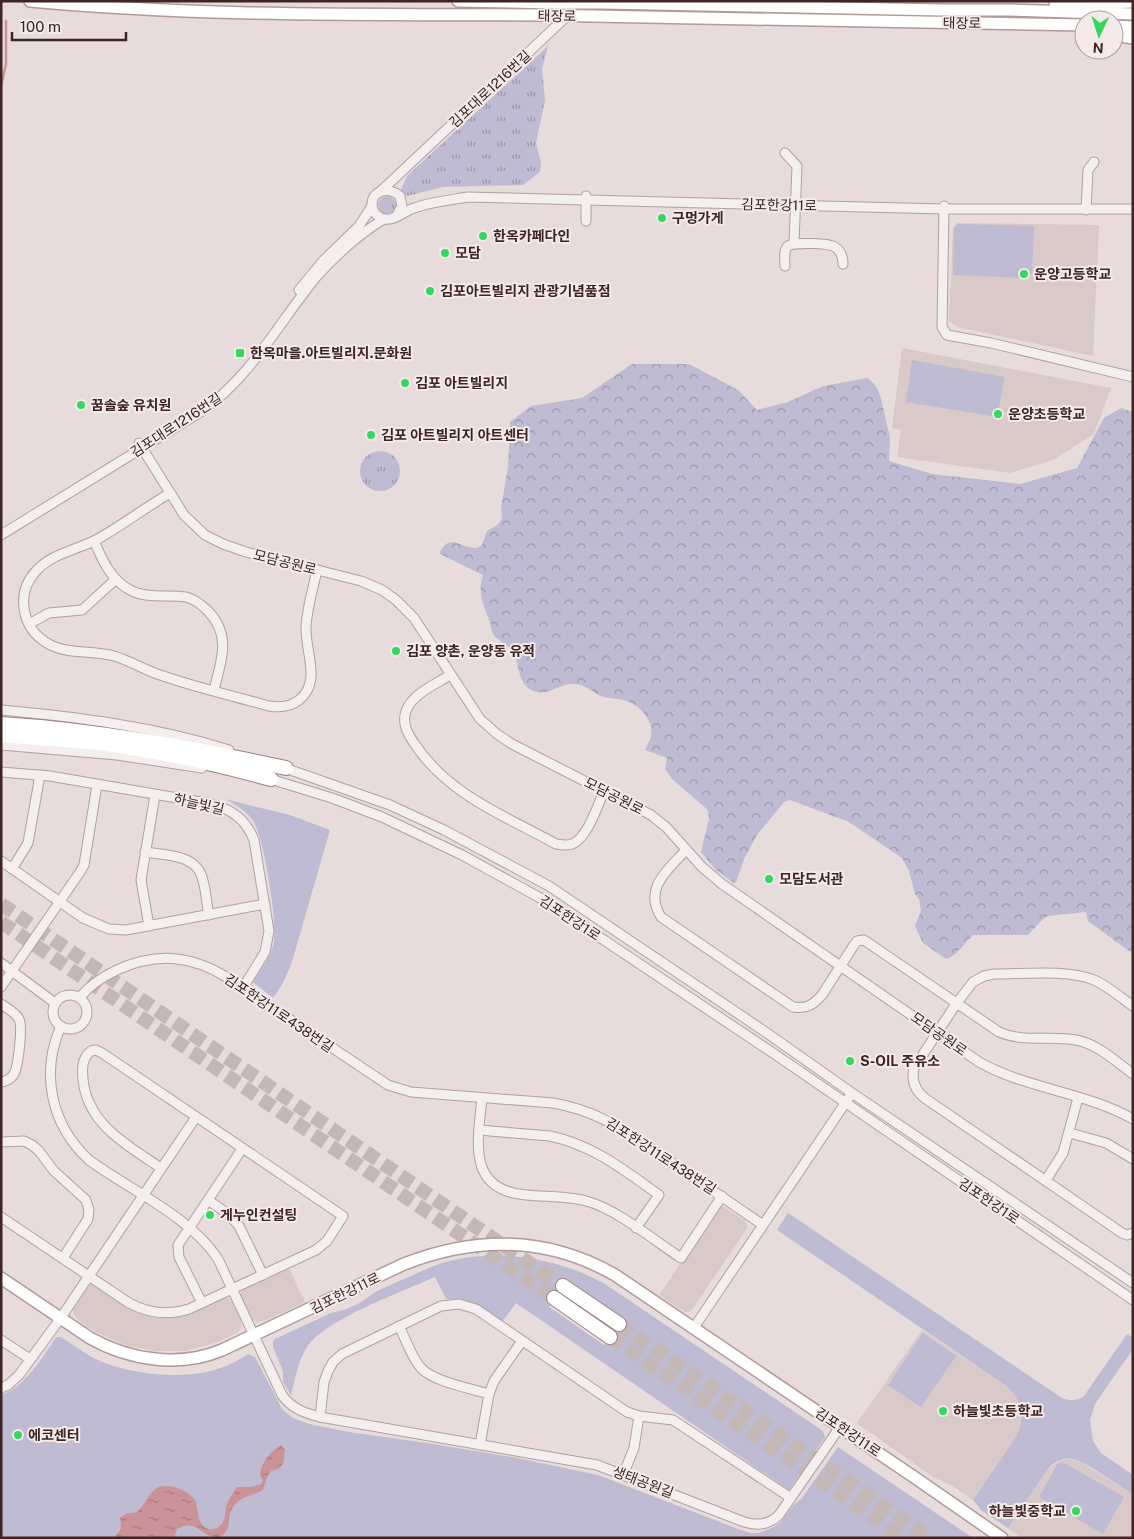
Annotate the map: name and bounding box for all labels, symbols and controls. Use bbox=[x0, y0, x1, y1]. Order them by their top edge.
street label: 태장로 bbox=[538, 8, 577, 24]
scale bar bbox=[12, 10, 126, 42]
north arrow bbox=[1074, 10, 1124, 60]
street label: 태장로 bbox=[943, 15, 982, 31]
text: 100 m bbox=[20, 18, 61, 35]
text: N bbox=[1092, 40, 1104, 56]
street label: 김포대로1216번길 bbox=[446, 47, 534, 131]
street label: 김포한강11로 bbox=[741, 196, 817, 214]
place label: 구멍가게 bbox=[672, 210, 724, 226]
marker: 구멍가게 bbox=[656, 212, 668, 224]
place label: 한옥카페다인 bbox=[493, 228, 570, 244]
marker: 한옥카페다인 bbox=[477, 230, 489, 242]
place label: 모담 bbox=[455, 245, 481, 261]
marker: 모담 bbox=[439, 247, 451, 259]
place label: 운양고등학교 bbox=[1034, 266, 1111, 282]
marker: 운양고등학교 bbox=[1018, 268, 1030, 280]
place label: 김포아트빌리지 관광기념품점 bbox=[440, 283, 611, 299]
marker: 김포아트빌리지 관광기념품점 bbox=[424, 285, 436, 297]
place label: 한옥마을.아트빌리지.문화원 bbox=[250, 345, 412, 361]
marker: 한옥마을.아트빌리지.문화원 bbox=[234, 347, 246, 359]
place label: 김포 아트빌리지 bbox=[415, 375, 508, 391]
marker: 김포 아트빌리지 bbox=[399, 377, 411, 389]
street label: 김포대로1216번길 bbox=[127, 389, 225, 461]
place label: 꿈솔숲 유치원 bbox=[91, 397, 171, 413]
marker: 꿈솔숲 유치원 bbox=[75, 399, 87, 411]
place label: 운양초등학교 bbox=[1008, 406, 1085, 422]
marker: 운양초등학교 bbox=[992, 408, 1004, 420]
place label: 김포 아트빌리지 아트센터 bbox=[381, 427, 529, 443]
marker: 김포 아트빌리지 아트센터 bbox=[365, 429, 377, 441]
street label: 모담공원로 bbox=[252, 546, 318, 578]
place label: 김포 양촌, 운양동 유적 bbox=[406, 643, 535, 659]
marker: 김포 양촌, 운양동 유적 bbox=[390, 645, 402, 657]
street label: 모담공원로 bbox=[582, 774, 646, 818]
street label: 하늘빛길 bbox=[172, 790, 226, 818]
place label: 모담도서관 bbox=[779, 871, 844, 887]
marker: 모담도서관 bbox=[763, 873, 775, 885]
street label: 김포한강1로 bbox=[536, 892, 604, 944]
street label: 김포한강11로438번길 bbox=[221, 971, 337, 1055]
street label: 모담공원로 bbox=[908, 1009, 970, 1059]
place label: S-OIL 주유소 bbox=[860, 1053, 940, 1069]
marker: S-OIL 주유소 bbox=[844, 1055, 856, 1067]
street label: 김포한강11로438번길 bbox=[603, 1114, 719, 1198]
street label: 김포한강1로 bbox=[955, 1175, 1023, 1227]
place label: 게누인컨설팅 bbox=[220, 1207, 297, 1223]
marker: 게누인컨설팅 bbox=[204, 1209, 216, 1221]
street label: 김포한강11로 bbox=[307, 1269, 383, 1317]
place label: 하늘빛초등학교 bbox=[953, 1403, 1043, 1419]
street label: 김포한강11로 bbox=[812, 1404, 884, 1460]
marker: 하늘빛초등학교 bbox=[937, 1405, 949, 1417]
place label: 에코센터 bbox=[28, 1427, 80, 1443]
marker: 에코센터 bbox=[12, 1429, 24, 1441]
street label: 생태공원길 bbox=[610, 1463, 676, 1501]
place label: 하늘빛중학교 bbox=[989, 1503, 1066, 1519]
marker: 하늘빛중학교 bbox=[1070, 1505, 1082, 1517]

